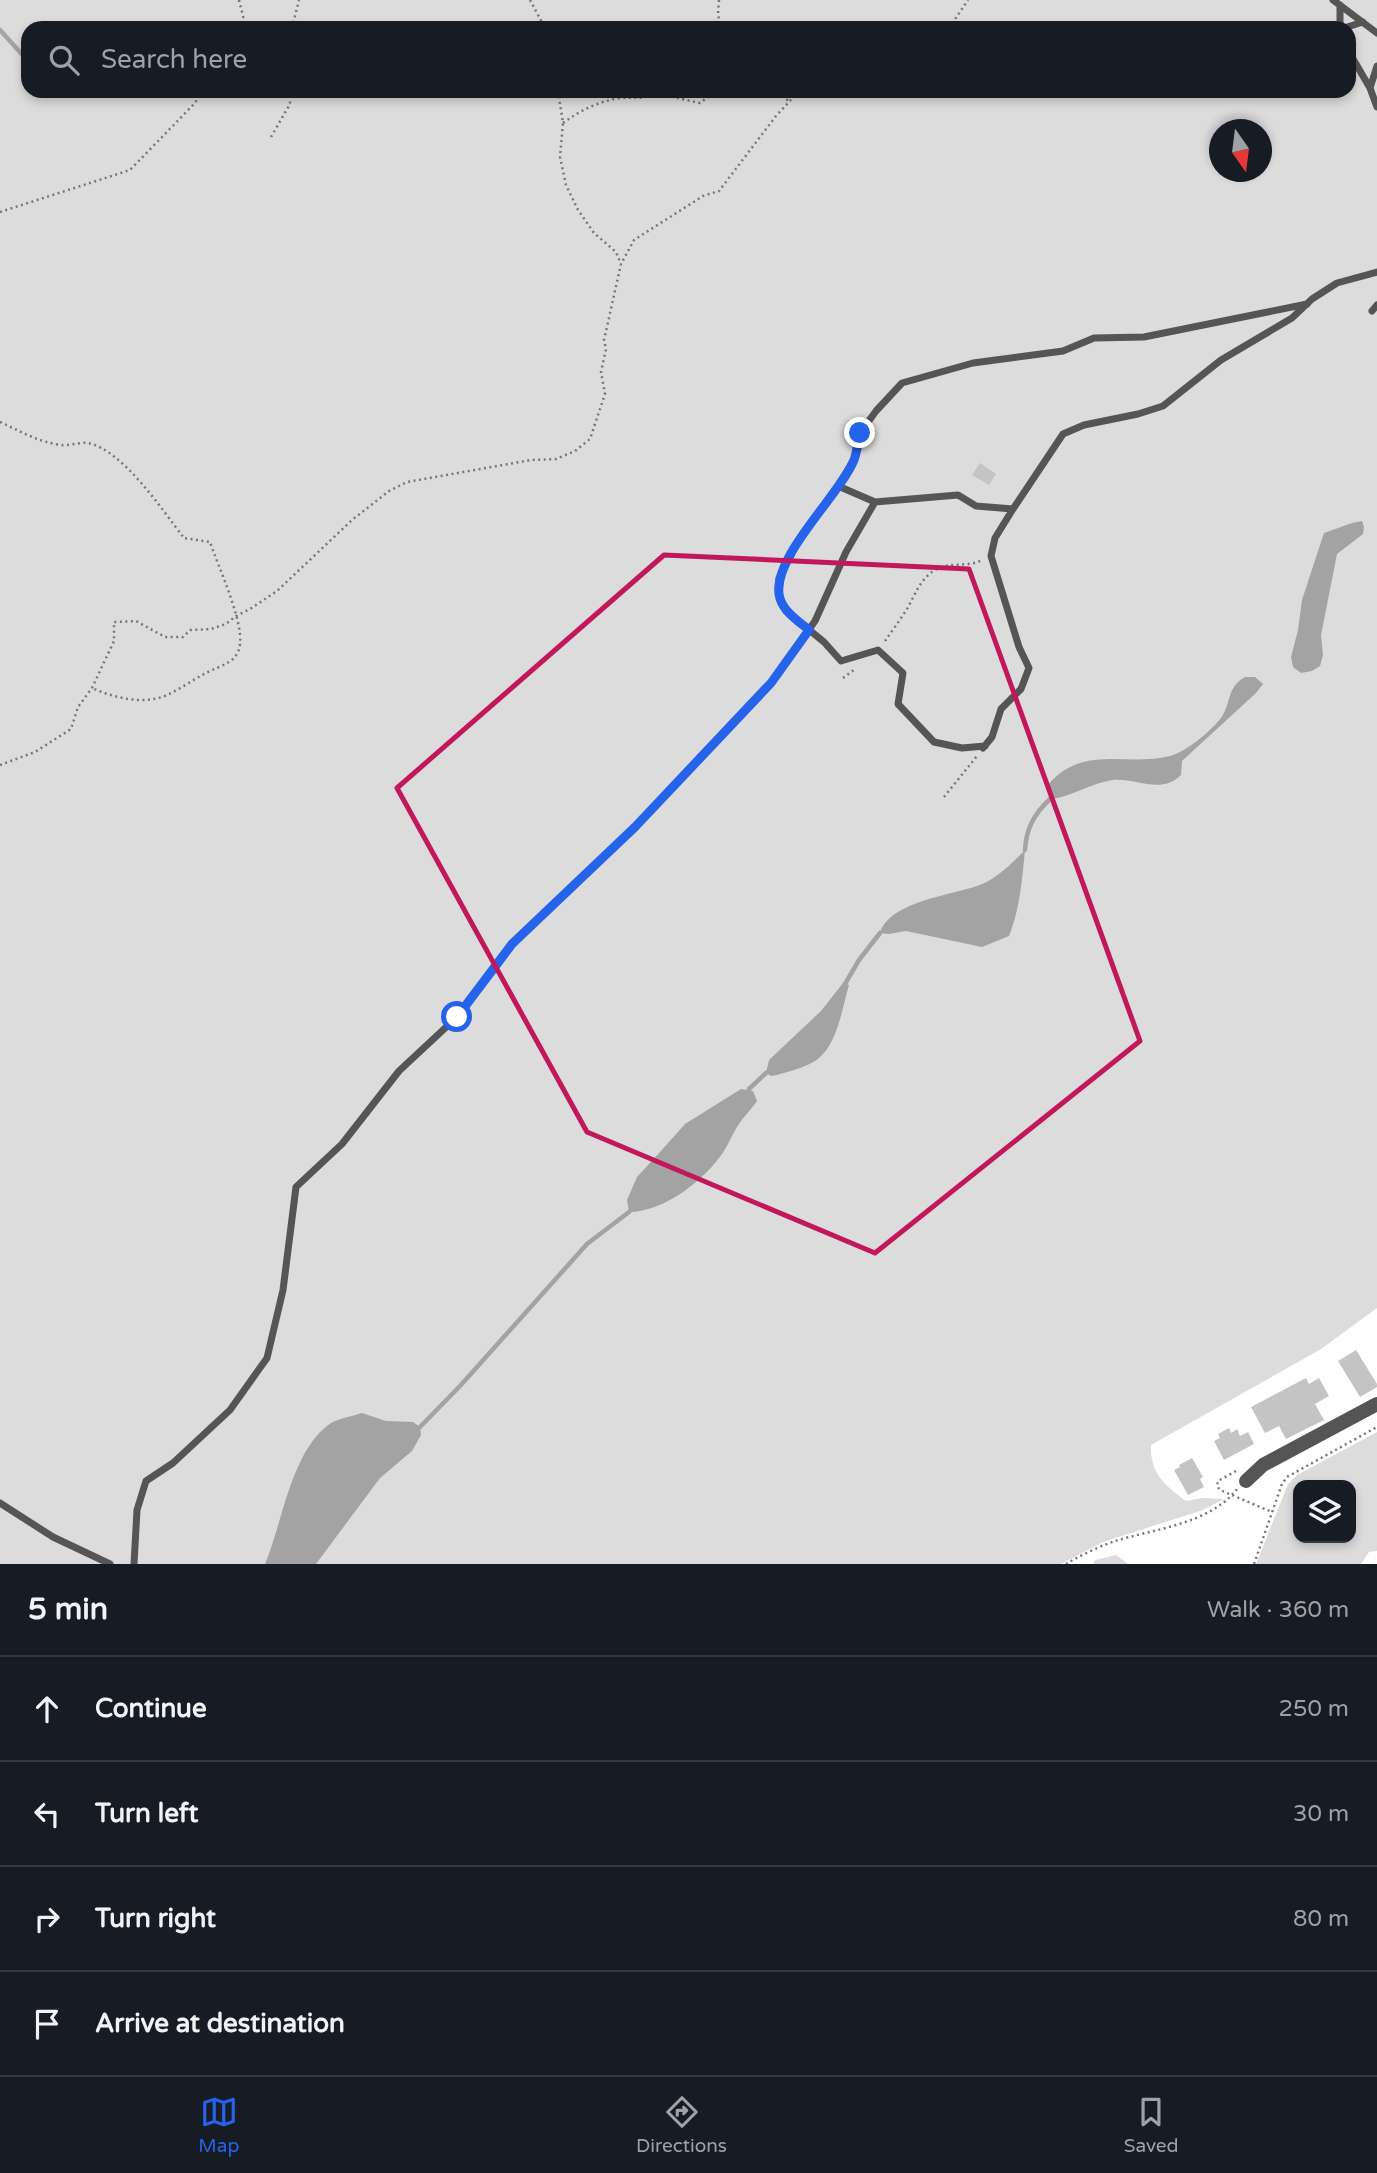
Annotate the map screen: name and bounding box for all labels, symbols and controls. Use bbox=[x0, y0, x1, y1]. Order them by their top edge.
search box bbox=[21, 21, 1356, 98]
icon: search bbox=[45, 41, 83, 79]
text: Search here bbox=[101, 44, 247, 75]
north arrow bbox=[1209, 119, 1272, 182]
route end bbox=[844, 417, 875, 448]
route start bbox=[441, 1001, 472, 1032]
map controls bbox=[1293, 1480, 1356, 1543]
button: layers bbox=[1293, 1480, 1356, 1543]
text: 5 min bbox=[28, 1591, 108, 1628]
text: Walk · 360 m bbox=[1207, 1596, 1349, 1624]
icon: ahead bbox=[28, 1690, 66, 1728]
text: Continue bbox=[95, 1693, 207, 1724]
text: 250 m bbox=[1279, 1695, 1349, 1723]
icon: left bbox=[28, 1795, 66, 1833]
text: Turn left bbox=[95, 1798, 198, 1829]
text: 30 m bbox=[1293, 1800, 1349, 1828]
icon: right bbox=[28, 1900, 66, 1938]
text: Turn right bbox=[95, 1903, 216, 1934]
text: 80 m bbox=[1293, 1905, 1349, 1933]
icon: arrive bbox=[28, 2005, 66, 2043]
text: Arrive at destination bbox=[95, 2008, 345, 2039]
tab: Map bbox=[198, 2093, 239, 2157]
tab: Directions bbox=[636, 2093, 727, 2157]
tab: Saved bbox=[1124, 2093, 1179, 2157]

